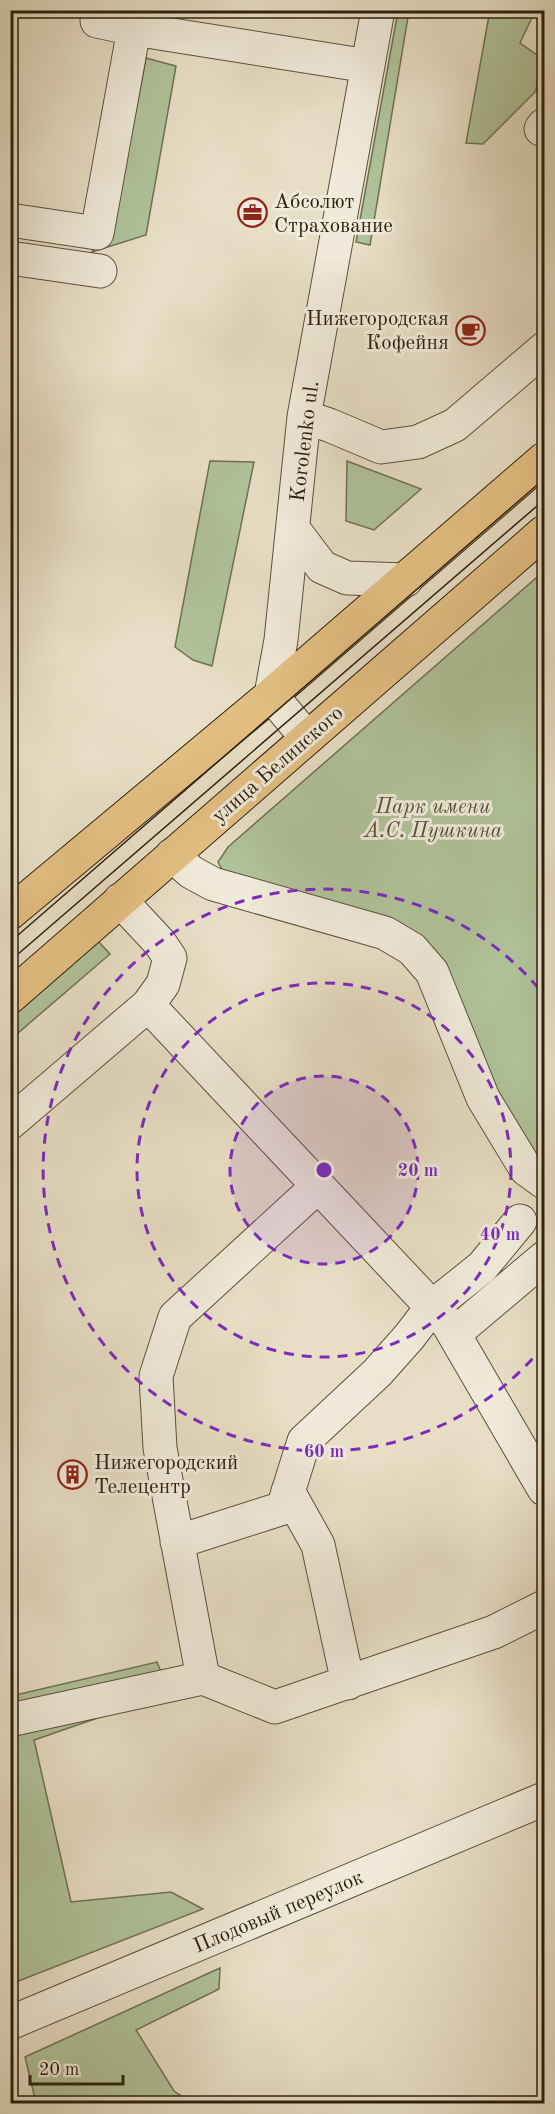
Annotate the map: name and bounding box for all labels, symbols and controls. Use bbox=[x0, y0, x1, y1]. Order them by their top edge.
place label: Абсолют Страхование bbox=[274, 192, 393, 237]
office icon: Абсолют Страхование bbox=[237, 197, 269, 229]
place label: Нижегородская Кофейня bbox=[306, 309, 449, 354]
cafe icon: Нижегородская Кофейня bbox=[454, 314, 486, 346]
street label: Korolenko ul. bbox=[288, 379, 323, 503]
street label: улица Белинского bbox=[208, 703, 348, 828]
park label: Парк имени А.С. Пушкина bbox=[363, 797, 502, 842]
centre of rings bbox=[314, 1160, 334, 1180]
text: 20 m bbox=[398, 1162, 438, 1180]
text: 40 m bbox=[480, 1226, 520, 1244]
text: 60 m bbox=[304, 1443, 344, 1461]
place label: Нижегородский Телецентр bbox=[94, 1453, 238, 1498]
building icon: Нижегородский Телецентр bbox=[57, 1458, 89, 1490]
street label: Плодовый переулок bbox=[191, 1867, 367, 1958]
scale bar bbox=[30, 2048, 123, 2086]
text: 20 m bbox=[39, 2061, 79, 2079]

